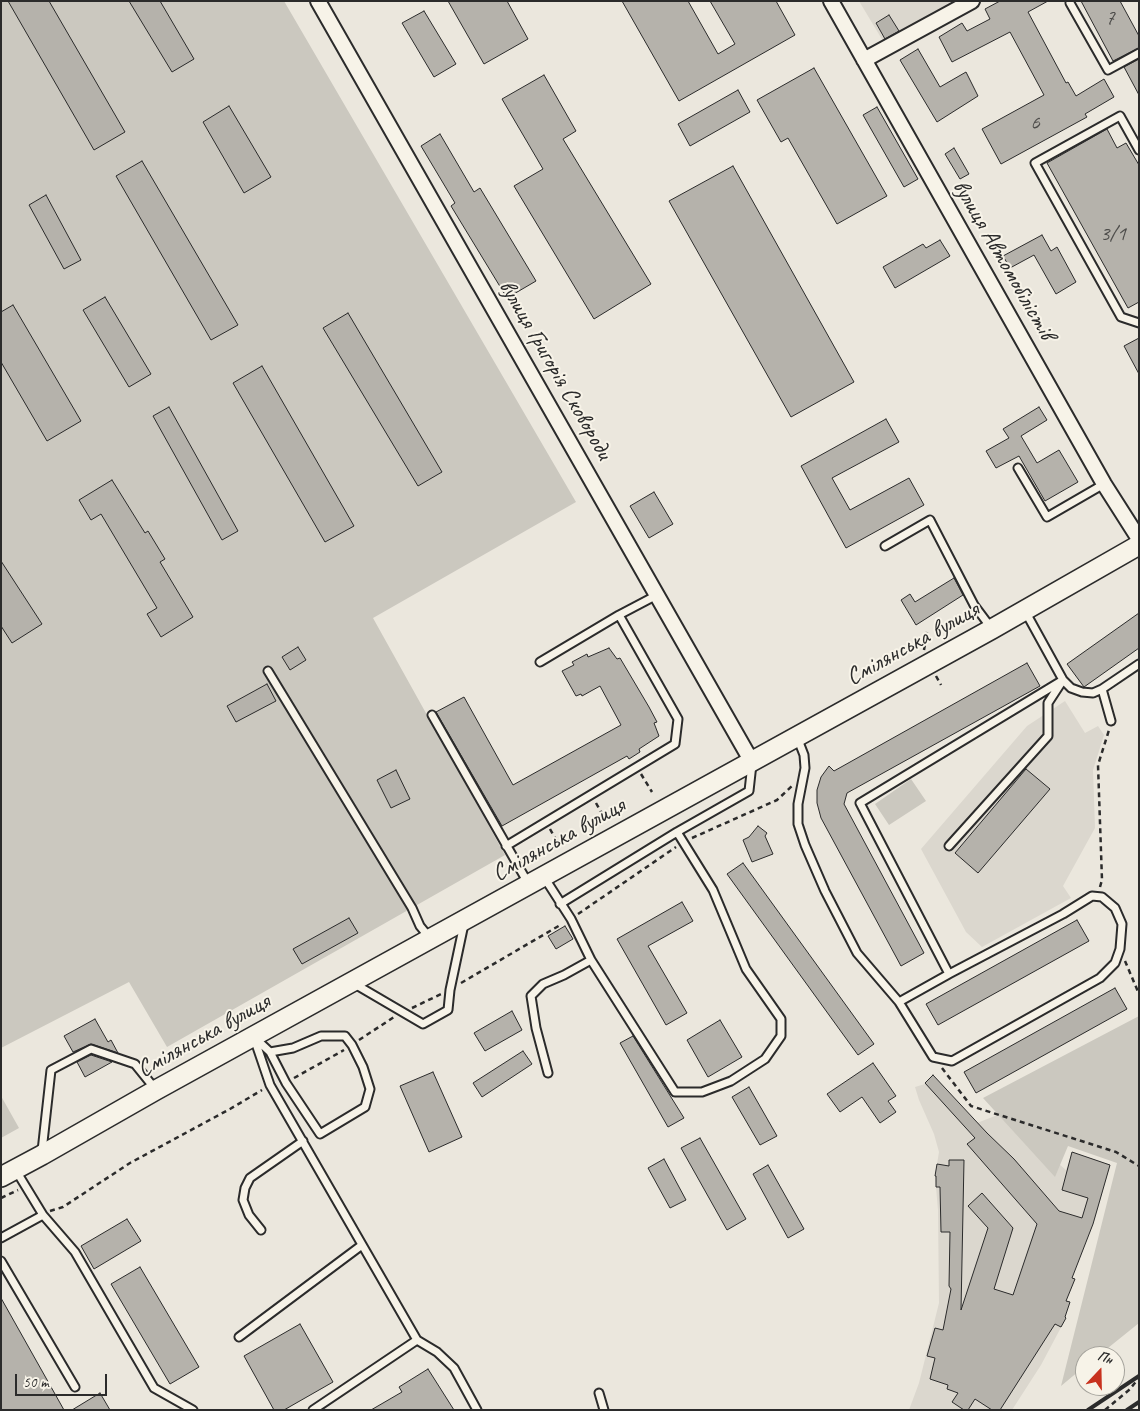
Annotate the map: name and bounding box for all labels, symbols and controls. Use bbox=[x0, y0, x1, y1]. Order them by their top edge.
house number: 7 bbox=[1105, 5, 1115, 31]
house number: 6 bbox=[1030, 110, 1040, 136]
street label: вулиця Автомобілістів bbox=[946, 175, 1060, 345]
house number: 3/1 bbox=[1100, 221, 1126, 247]
street label: вулиця Григорія Сковороди bbox=[492, 275, 618, 465]
street label: Смілянська вулиця bbox=[842, 596, 984, 692]
street label: Смілянська вулиця bbox=[488, 792, 630, 888]
street label: Смілянська вулиця bbox=[133, 988, 275, 1084]
north arrow bbox=[1075, 1346, 1125, 1396]
text: Пн bbox=[1095, 1347, 1115, 1368]
scale bar bbox=[18, 1364, 110, 1396]
text: 50 m bbox=[23, 1373, 49, 1392]

